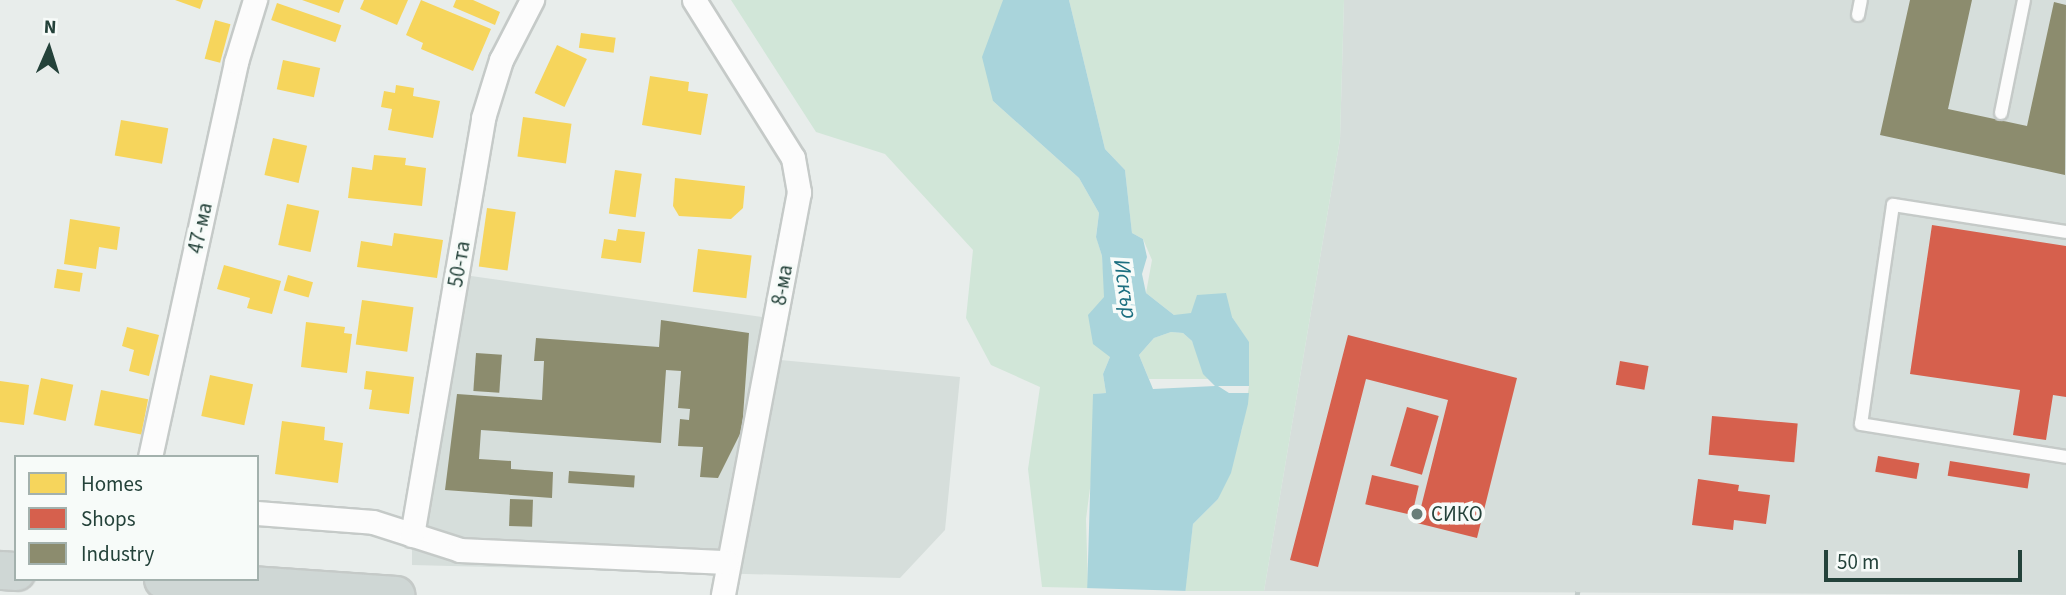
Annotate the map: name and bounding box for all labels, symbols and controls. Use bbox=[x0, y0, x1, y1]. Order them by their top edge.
north arrow bbox=[14, 14, 84, 84]
text: N bbox=[43, 14, 57, 41]
street label: 47-ма bbox=[182, 200, 218, 256]
street label: 50-та bbox=[443, 239, 475, 289]
water label: Искър bbox=[1107, 257, 1143, 321]
street label: 8-ма bbox=[766, 263, 798, 307]
legend bbox=[14, 455, 259, 581]
text: Homes bbox=[81, 469, 143, 499]
place label: СИКО bbox=[1431, 501, 1483, 527]
text: Shops bbox=[81, 504, 135, 534]
marker: СИКО bbox=[1409, 506, 1425, 522]
scale bar bbox=[1828, 536, 2026, 580]
text: Industry bbox=[81, 539, 154, 569]
text: 50 m bbox=[1837, 547, 1879, 577]

